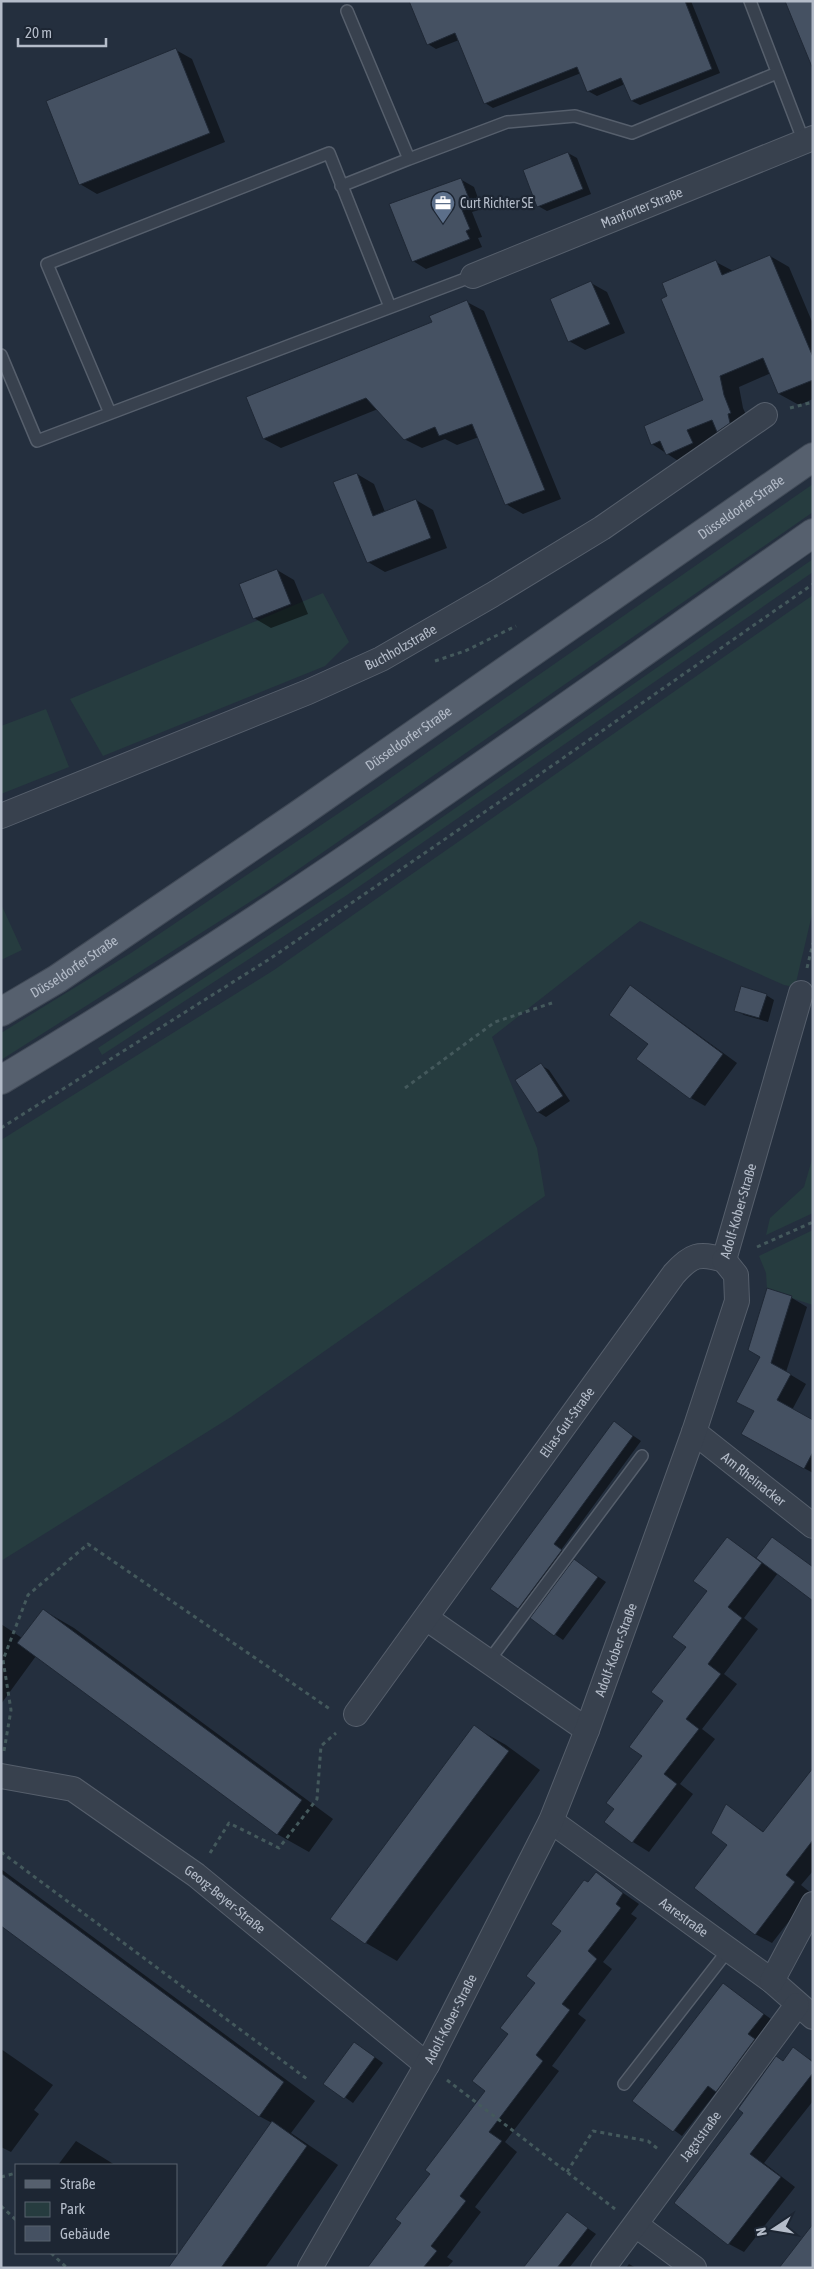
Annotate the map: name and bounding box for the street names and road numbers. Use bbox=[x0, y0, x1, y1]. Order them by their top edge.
street label: Manforter Straße bbox=[598, 184, 685, 231]
street label: Düsseldorfer Straße bbox=[695, 472, 787, 543]
street label: Buchholzstraße bbox=[362, 621, 439, 673]
street label: Düsseldorfer Straße bbox=[362, 703, 455, 774]
street label: Düsseldorfer Straße bbox=[27, 932, 121, 1001]
street label: Adolf-Kober-Straße bbox=[717, 1162, 759, 1260]
street label: Elias-Gut-Straße bbox=[536, 1384, 598, 1461]
street label: Am Rheinacker bbox=[718, 1449, 790, 1510]
street label: Adolf-Kober-Straße bbox=[592, 1601, 640, 1699]
street label: Georg-Beyer-Straße bbox=[182, 1862, 269, 1937]
street label: Aarestraße bbox=[656, 1894, 711, 1940]
street label: Adolf-Kober-Straße bbox=[421, 1971, 480, 2066]
street label: Jagststraße bbox=[677, 2108, 724, 2164]

